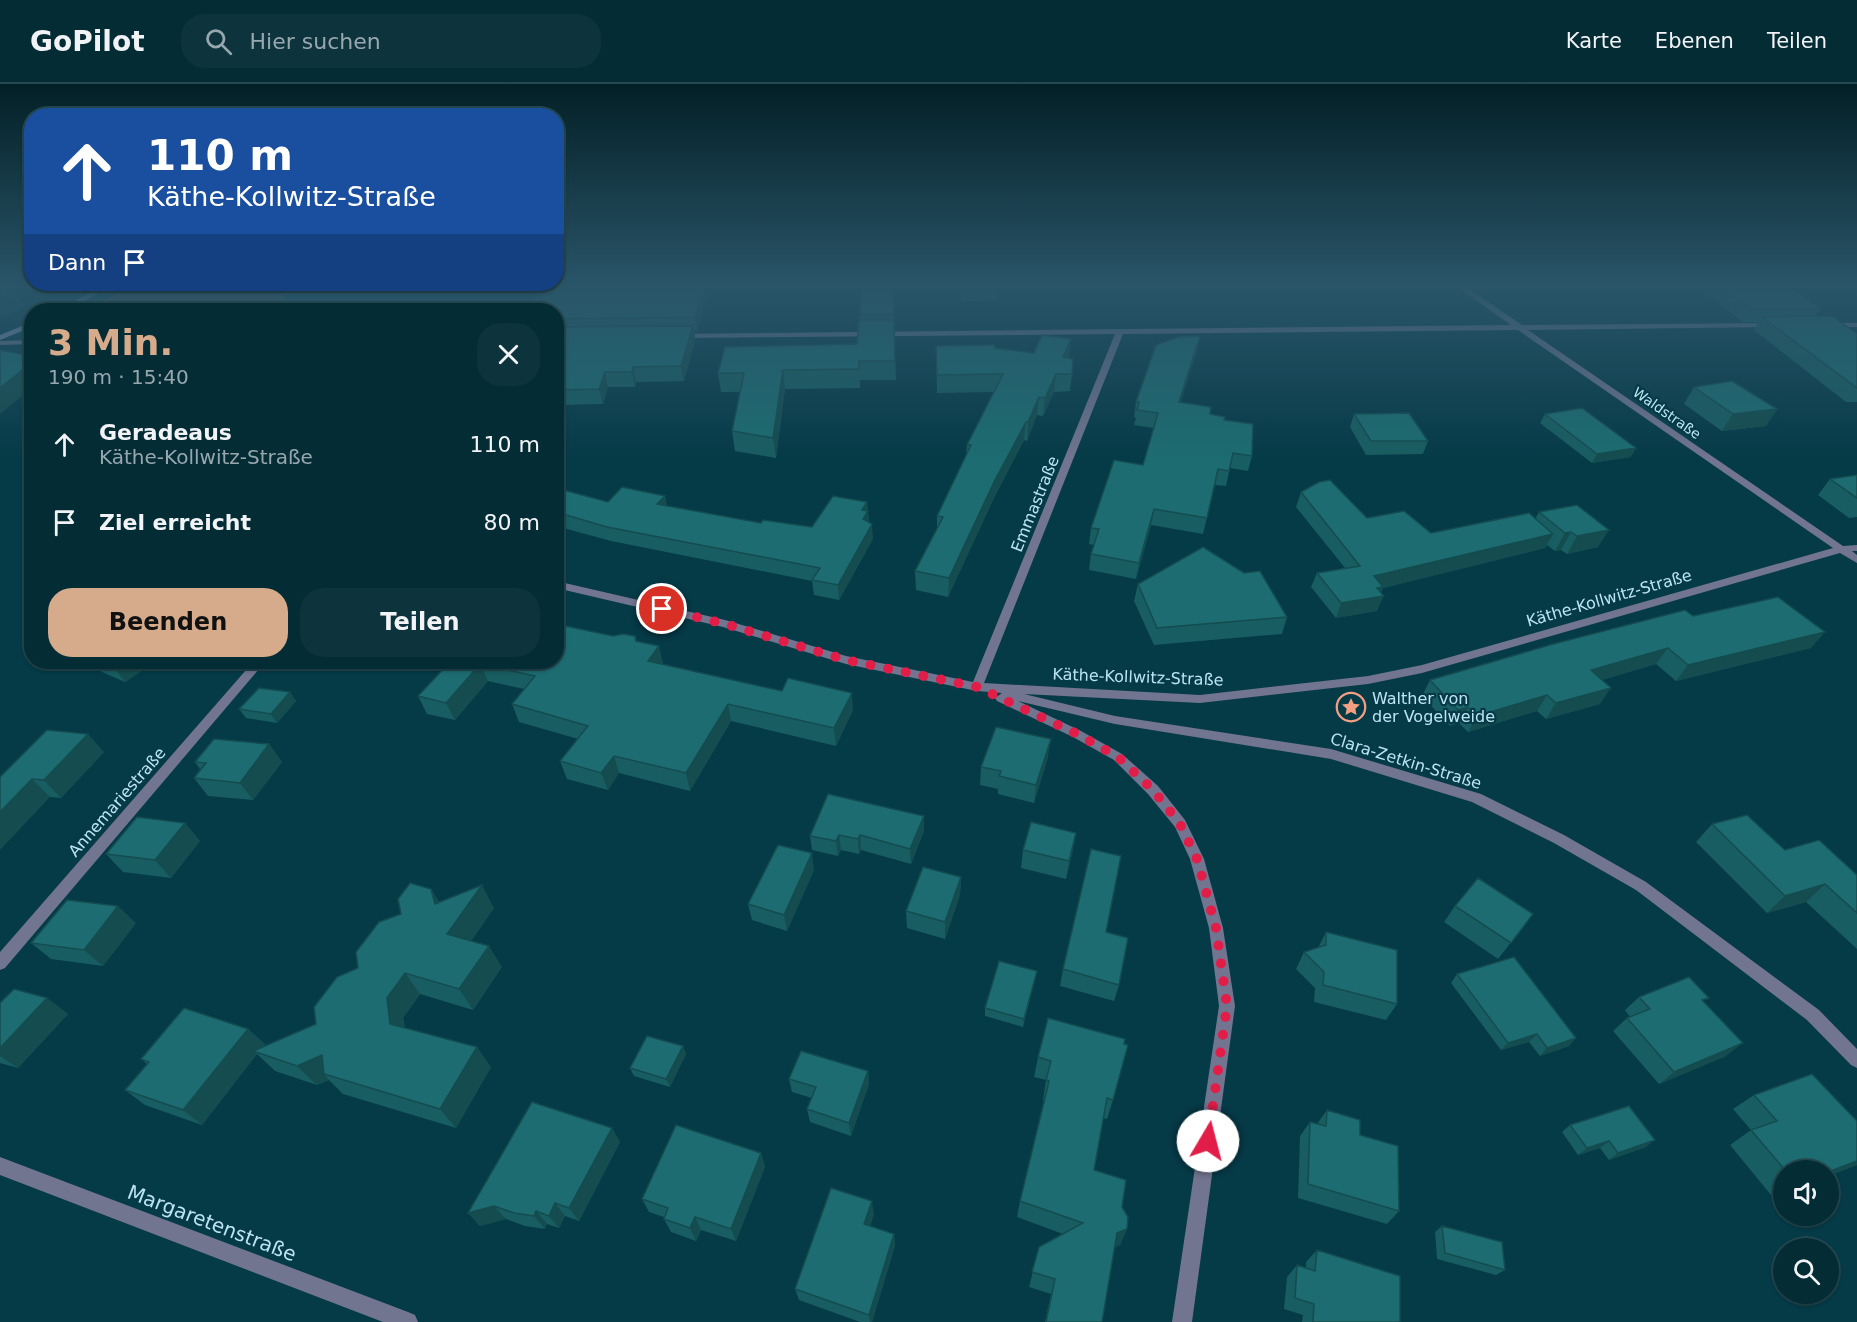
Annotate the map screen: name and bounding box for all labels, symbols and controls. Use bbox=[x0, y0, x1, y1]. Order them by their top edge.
search box bbox=[181, 14, 601, 68]
text: GoPilot bbox=[30, 25, 145, 58]
icon: search bbox=[202, 25, 235, 58]
text: Hier suchen bbox=[250, 29, 381, 54]
text: Karte bbox=[1566, 29, 1622, 53]
text: Ebenen bbox=[1655, 29, 1734, 53]
text: Teilen bbox=[1767, 29, 1827, 53]
text: 110 m bbox=[147, 131, 293, 180]
icon: ahead bbox=[48, 132, 126, 210]
text: Käthe-Kollwitz-Straße bbox=[147, 181, 436, 212]
icon: arrive bbox=[118, 246, 151, 279]
text: Dann bbox=[48, 250, 106, 275]
text: 3 Min. bbox=[48, 322, 173, 363]
button: close bbox=[477, 323, 540, 386]
text: 190 m · 15:40 bbox=[48, 365, 189, 389]
street label: Waldstraße bbox=[1630, 384, 1704, 442]
text: Geradeaus bbox=[99, 420, 232, 445]
icon: ahead bbox=[48, 428, 81, 461]
text: 110 m bbox=[470, 432, 540, 457]
text: Käthe-Kollwitz-Straße bbox=[99, 445, 313, 469]
street label: Emmastraße bbox=[1007, 453, 1063, 555]
icon: arrive bbox=[48, 506, 81, 539]
text: Ziel erreicht bbox=[99, 510, 251, 535]
text: 80 m bbox=[484, 510, 540, 535]
street label: Käthe-Kollwitz-Straße bbox=[1524, 565, 1694, 631]
pin bbox=[636, 583, 687, 634]
button: Beenden bbox=[48, 588, 288, 657]
button: Teilen bbox=[300, 588, 540, 657]
icon: arrive bbox=[645, 592, 678, 625]
street label: Käthe-Kollwitz-Straße bbox=[1052, 665, 1224, 689]
place label: Walther von der Vogelweide bbox=[1372, 689, 1495, 726]
place icon: Walther von der Vogelweide bbox=[1335, 691, 1367, 723]
street label: Clara-Zetkin-Straße bbox=[1328, 729, 1484, 793]
street label: Annemariestraße bbox=[64, 744, 170, 860]
position arrow bbox=[1176, 1109, 1240, 1173]
map controls bbox=[1773, 1160, 1839, 1304]
button: sound bbox=[1773, 1160, 1839, 1226]
street label: Margaretenstraße bbox=[124, 1180, 300, 1266]
button: search bbox=[1773, 1238, 1839, 1304]

